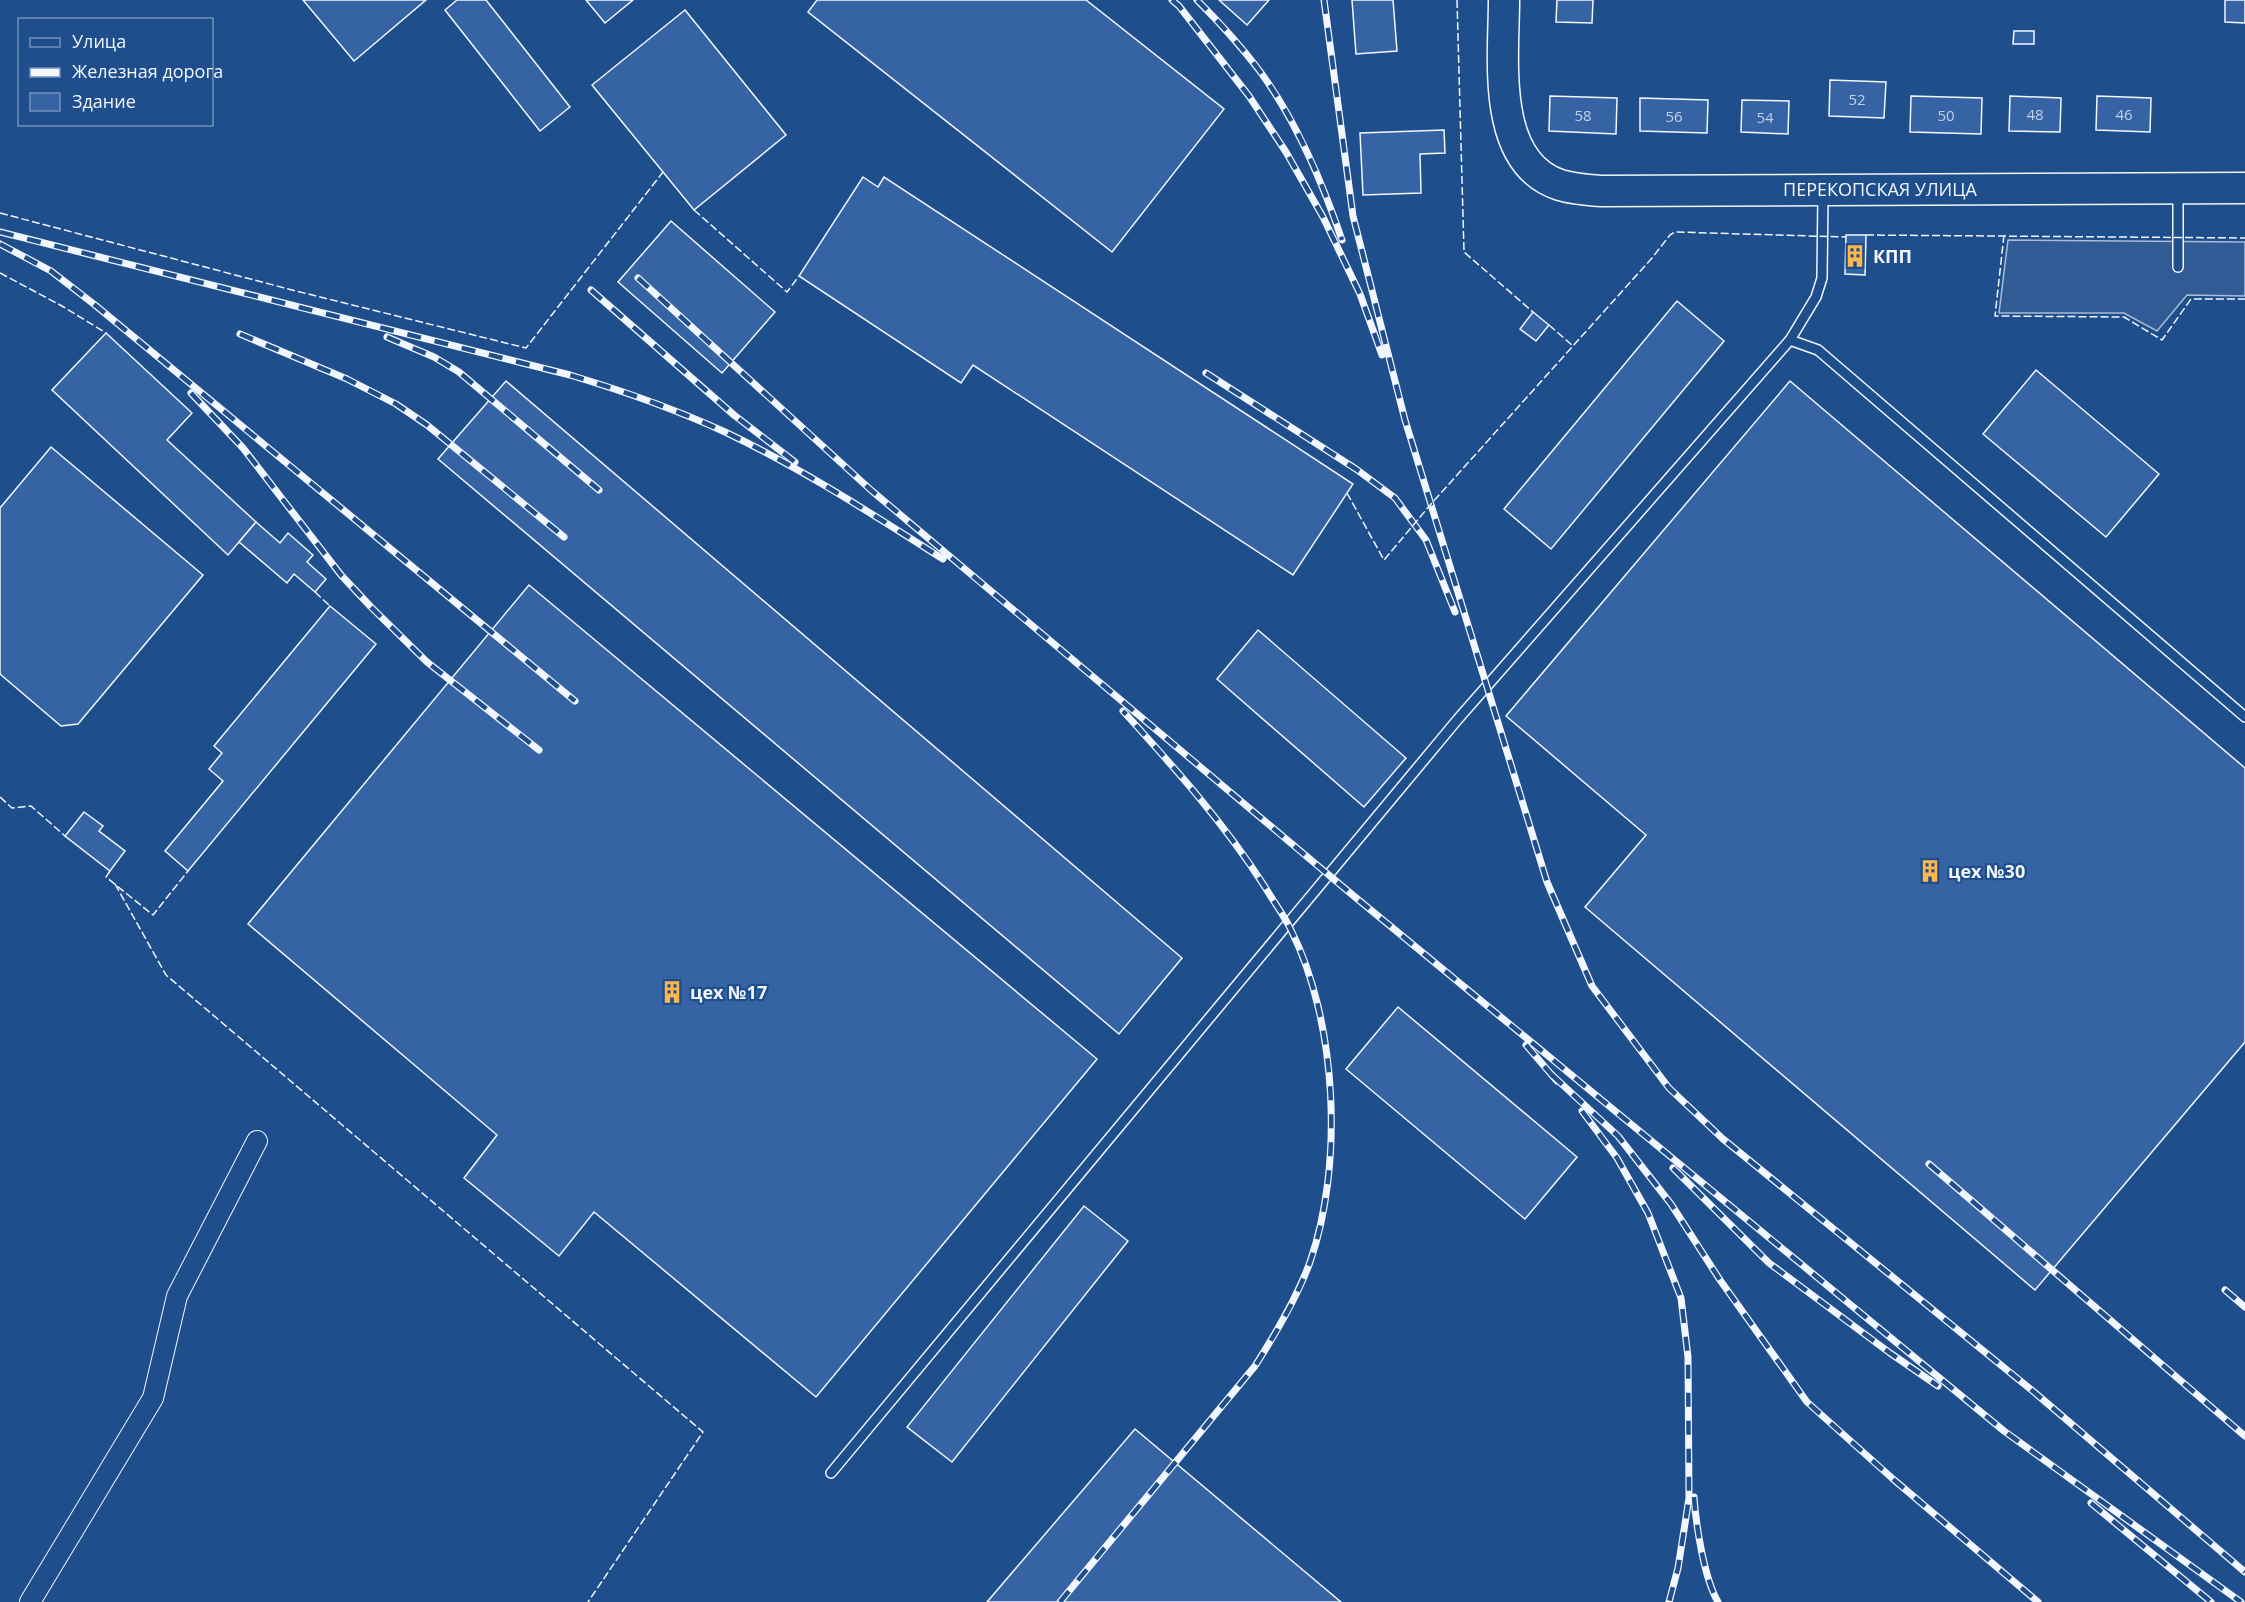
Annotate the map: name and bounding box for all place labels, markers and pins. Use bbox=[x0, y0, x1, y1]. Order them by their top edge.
building icon: КПП bbox=[1842, 243, 1868, 269]
place label: КПП bbox=[1873, 244, 1912, 268]
building icon: цех №30 bbox=[1917, 858, 1943, 884]
place label: цех №30 bbox=[1948, 859, 2025, 883]
building icon: цех №17 bbox=[659, 979, 685, 1005]
place label: цех №17 bbox=[690, 980, 767, 1004]

